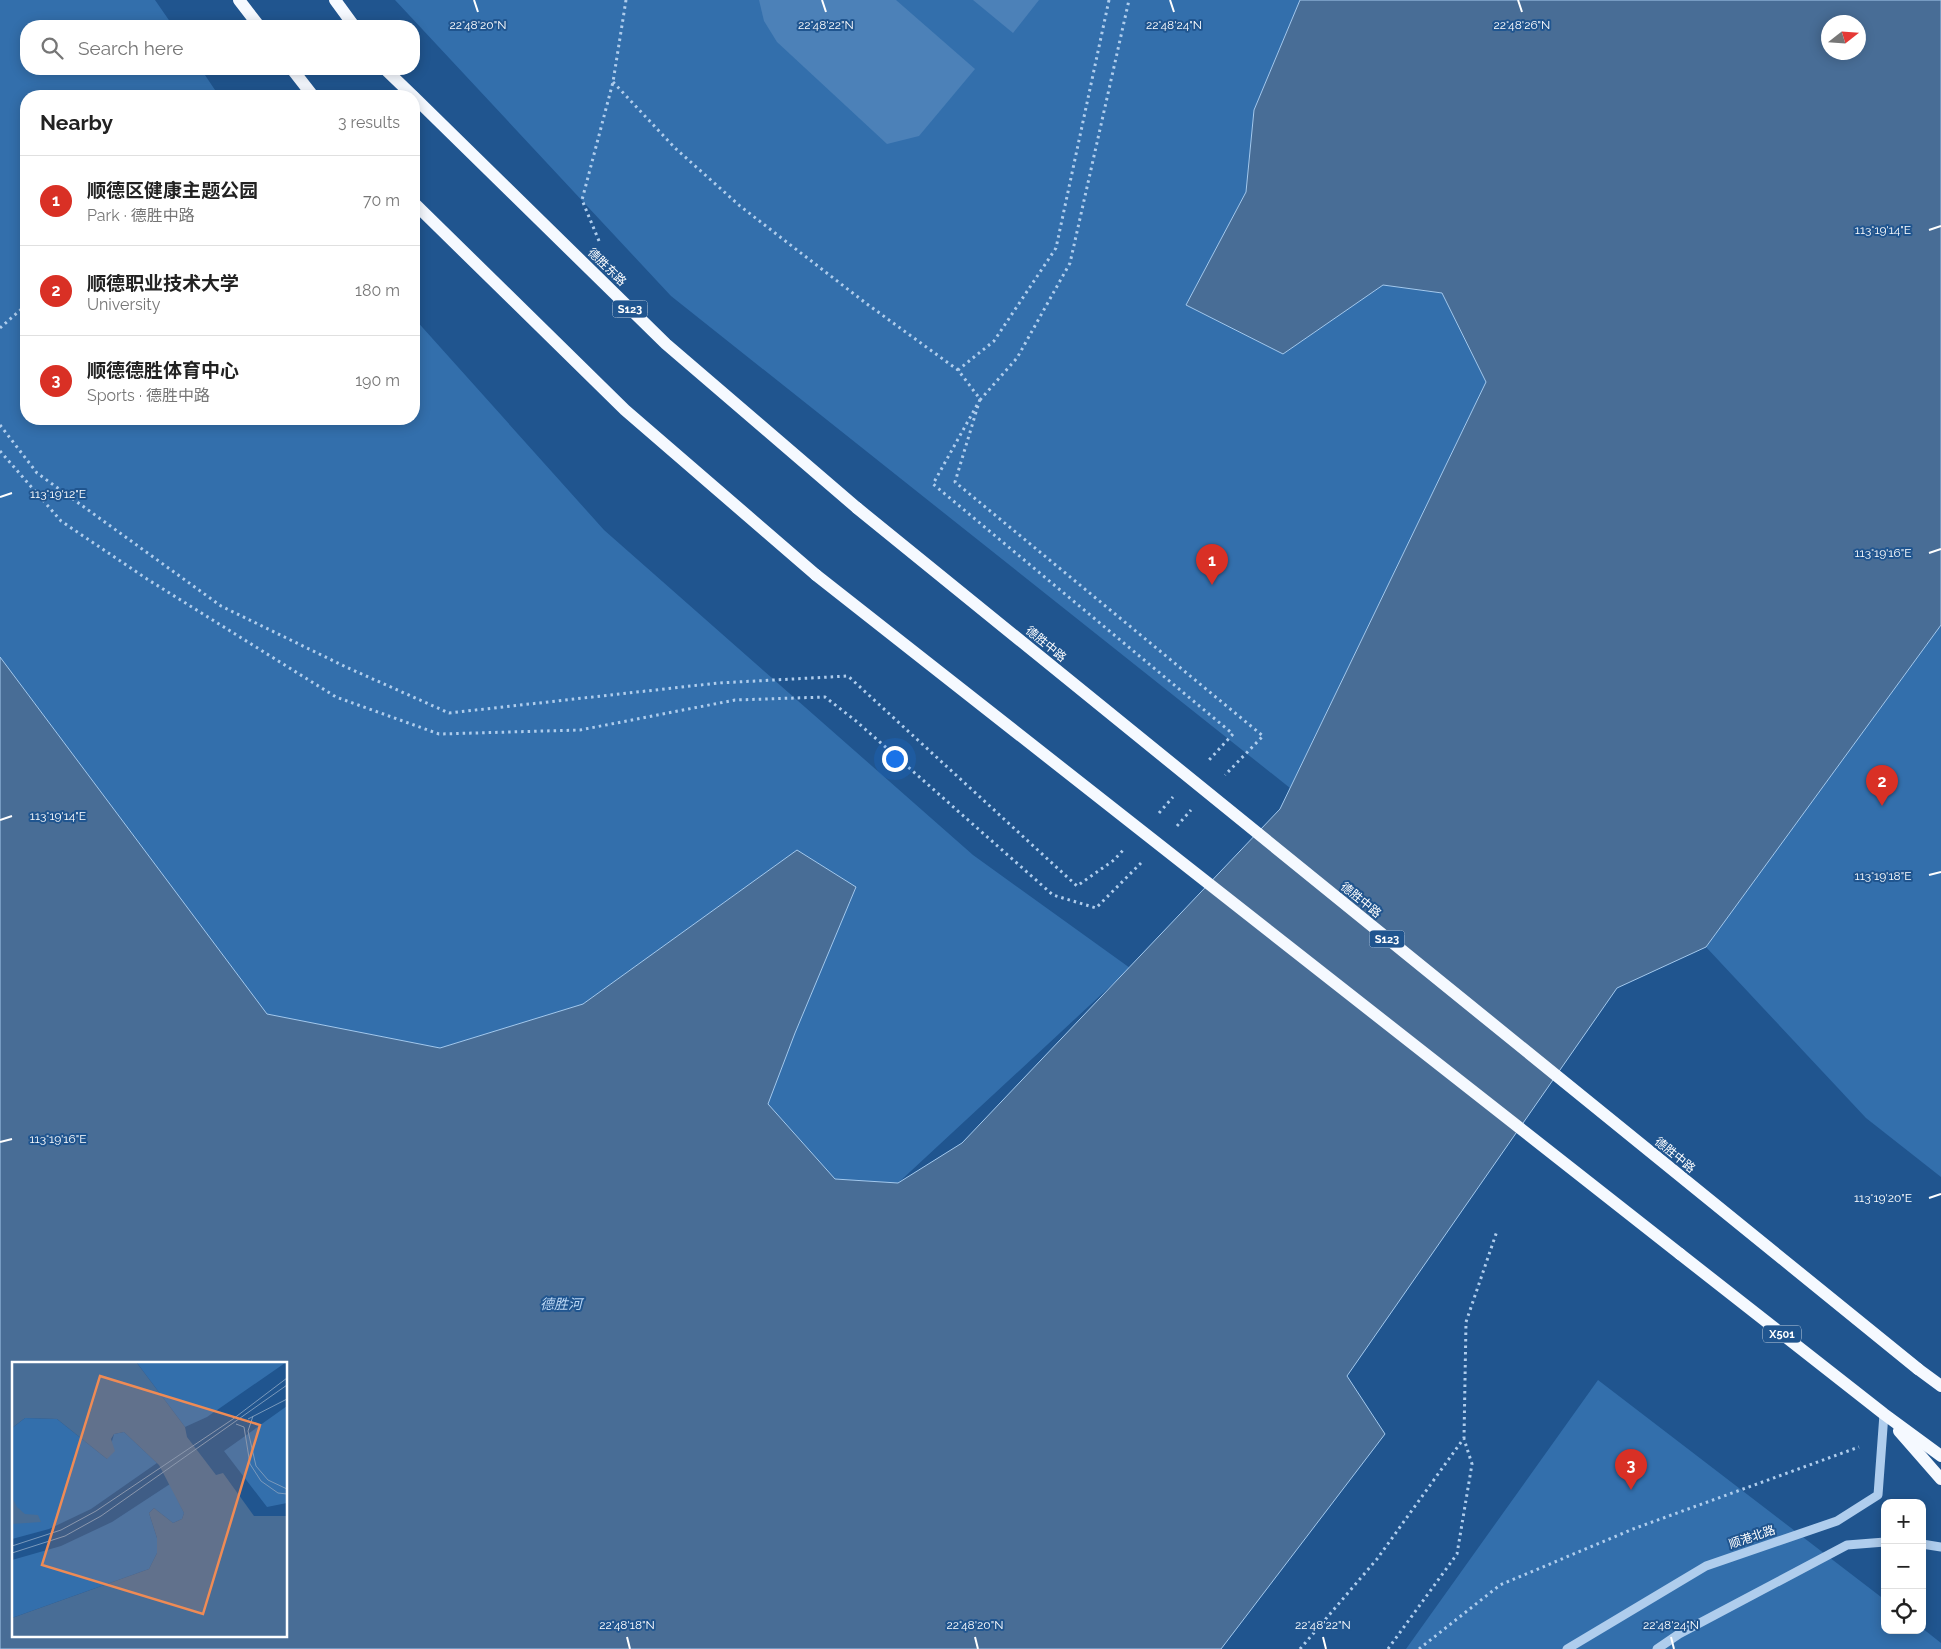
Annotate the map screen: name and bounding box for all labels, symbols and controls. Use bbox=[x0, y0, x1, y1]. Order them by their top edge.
north arrow bbox=[1821, 15, 1866, 60]
text: 22°48'20"N bbox=[450, 18, 506, 32]
text: 22°48'22"N bbox=[798, 18, 854, 32]
text: 22°48'24"N bbox=[1146, 18, 1202, 32]
text: 22°48'26"N bbox=[1494, 18, 1550, 32]
search box bbox=[20, 20, 420, 75]
icon: search bbox=[38, 34, 66, 62]
text: Search here bbox=[78, 37, 184, 59]
text: Nearby bbox=[40, 110, 113, 135]
text: 3 results bbox=[338, 113, 400, 132]
text: 顺德区健康主题公园 bbox=[87, 179, 258, 201]
text: 1 bbox=[52, 191, 60, 210]
text: 70 m bbox=[363, 191, 400, 210]
text: Park · 德胜中路 bbox=[87, 206, 195, 225]
text: 113°19'14"E bbox=[1855, 223, 1911, 237]
street label: 德胜东路 bbox=[585, 245, 629, 289]
text: 顺德职业技术大学 bbox=[87, 272, 239, 294]
text: 2 bbox=[51, 281, 61, 300]
text: 180 m bbox=[355, 281, 400, 300]
text: University bbox=[87, 295, 160, 314]
road number: S123 bbox=[612, 300, 648, 318]
text: 顺德德胜体育中心 bbox=[87, 359, 239, 381]
text: 3 bbox=[52, 371, 60, 390]
text: 190 m bbox=[355, 371, 400, 390]
text: Sports · 德胜中路 bbox=[87, 386, 210, 405]
text: 113°19'12"E bbox=[30, 487, 86, 501]
pin: 1 bbox=[1196, 544, 1228, 585]
text: 113°19'16"E bbox=[1854, 546, 1912, 560]
street label: 德胜中路 bbox=[1023, 623, 1069, 665]
your location bbox=[882, 746, 908, 772]
pin: 2 bbox=[1866, 765, 1898, 806]
text: 113°19'14"E bbox=[30, 809, 86, 823]
text: 113°19'18"E bbox=[1855, 869, 1911, 883]
street label: 德胜中路 bbox=[1338, 879, 1384, 921]
road number: S123 bbox=[1370, 931, 1404, 948]
text: 113°19'16"E bbox=[29, 1132, 87, 1146]
street label: 德胜中路 bbox=[1652, 1134, 1698, 1176]
text: 113°19'20"E bbox=[1854, 1191, 1912, 1205]
water label: 德胜河 bbox=[540, 1296, 585, 1312]
road number: X501 bbox=[1763, 1326, 1801, 1342]
inset map bbox=[12, 1362, 288, 1636]
pin: 3 bbox=[1615, 1449, 1647, 1490]
map controls bbox=[1881, 1499, 1926, 1634]
button: + bbox=[1881, 1499, 1926, 1544]
street label: 顺港北路 bbox=[1727, 1523, 1777, 1551]
button: − bbox=[1881, 1544, 1926, 1589]
button: locate bbox=[1881, 1589, 1926, 1634]
text: 22°48'18"N bbox=[599, 1618, 655, 1632]
text: 22°48'20"N bbox=[947, 1618, 1003, 1632]
text: 22°48'22"N bbox=[1295, 1618, 1351, 1632]
text: 22°48'24"N bbox=[1643, 1618, 1699, 1632]

